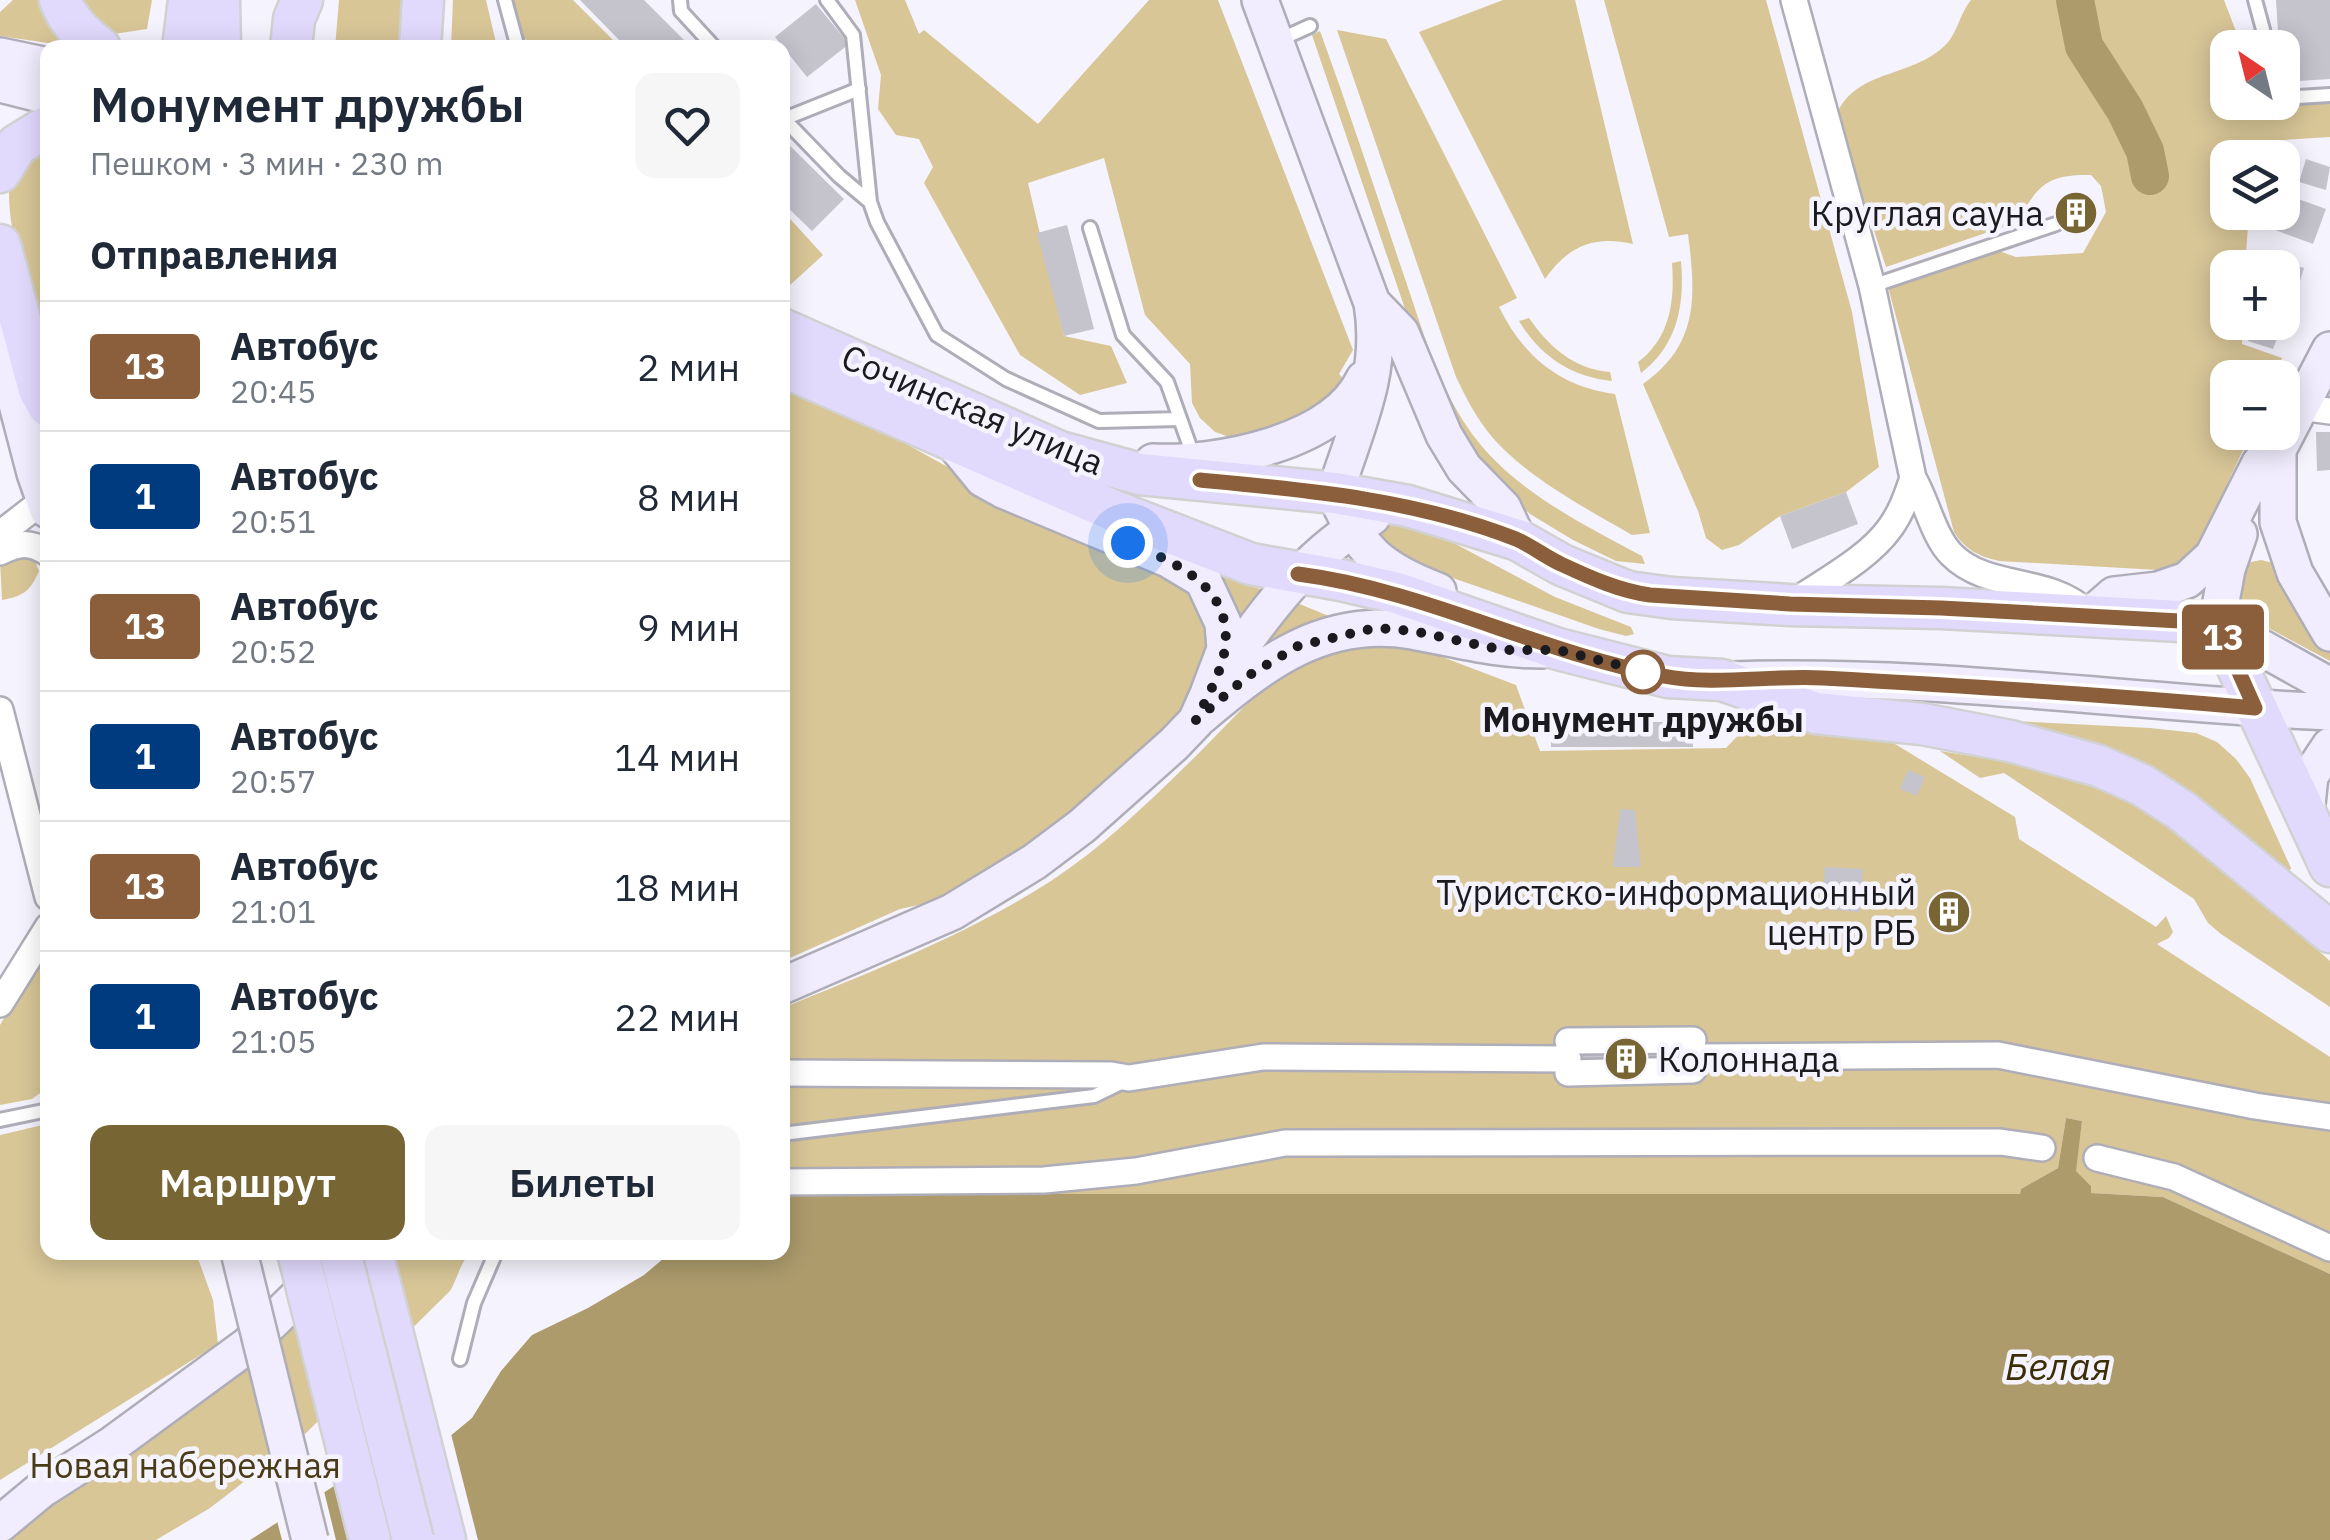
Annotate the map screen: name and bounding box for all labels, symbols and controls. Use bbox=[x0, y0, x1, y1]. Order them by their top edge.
north arrow bbox=[2210, 30, 2300, 120]
map controls bbox=[2210, 30, 2300, 450]
text: Монумент дружбы bbox=[90, 73, 525, 135]
button: heart bbox=[635, 73, 740, 178]
button: layers bbox=[2210, 140, 2300, 230]
text: Пешком · 3 мин · 230 m bbox=[90, 142, 443, 184]
place label: Круглая сауна bbox=[1811, 190, 2044, 236]
building icon: Круглая сауна bbox=[2053, 190, 2099, 236]
text: Отправления bbox=[90, 230, 338, 279]
button: + bbox=[2210, 250, 2300, 340]
text: Автобус bbox=[230, 321, 379, 370]
street label: Сочинская улица bbox=[835, 333, 1111, 485]
text: 2 мин bbox=[637, 342, 740, 391]
text: 13 bbox=[124, 343, 166, 389]
button: − bbox=[2210, 360, 2300, 450]
text: 20:45 bbox=[230, 370, 316, 412]
text: Автобус bbox=[230, 451, 379, 500]
text: 8 мин bbox=[637, 472, 740, 521]
text: 1 bbox=[134, 473, 156, 519]
text: 20:51 bbox=[230, 500, 316, 542]
your location bbox=[1103, 518, 1153, 568]
text: Автобус bbox=[230, 581, 379, 630]
text: 9 мин bbox=[637, 602, 740, 651]
text: 13 bbox=[124, 603, 166, 649]
line badge: 13 bbox=[2178, 604, 2268, 670]
text: 13 bbox=[2202, 614, 2244, 660]
text: 20:52 bbox=[230, 630, 316, 672]
marker: Монумент дружбы bbox=[1622, 651, 1664, 693]
place label: Монумент дружбы bbox=[1482, 696, 1804, 742]
text: Автобус bbox=[230, 711, 379, 760]
text: 14 мин bbox=[614, 732, 740, 781]
text: 1 bbox=[134, 733, 156, 779]
text: 20:57 bbox=[230, 760, 316, 802]
text: Автобус bbox=[230, 841, 379, 890]
text: 18 мин bbox=[614, 862, 740, 911]
text: 13 bbox=[124, 863, 166, 909]
place label: Туристско-информационный центр РБ bbox=[1436, 869, 1916, 955]
building icon: Туристско-информационный центр РБ bbox=[1926, 889, 1972, 935]
text: 21:01 bbox=[230, 890, 316, 932]
text: Автобус bbox=[230, 971, 379, 1020]
text: 22 мин bbox=[614, 992, 740, 1041]
text: 1 bbox=[134, 993, 156, 1039]
text: 21:05 bbox=[230, 1020, 316, 1062]
building icon: Колоннада bbox=[1603, 1036, 1649, 1082]
place label: Колоннада bbox=[1658, 1036, 1839, 1082]
button: Маршрут bbox=[90, 1125, 405, 1240]
button: Билеты bbox=[425, 1125, 740, 1240]
water label: Белая bbox=[2005, 1341, 2111, 1390]
park label: Новая набережная bbox=[29, 1442, 341, 1488]

